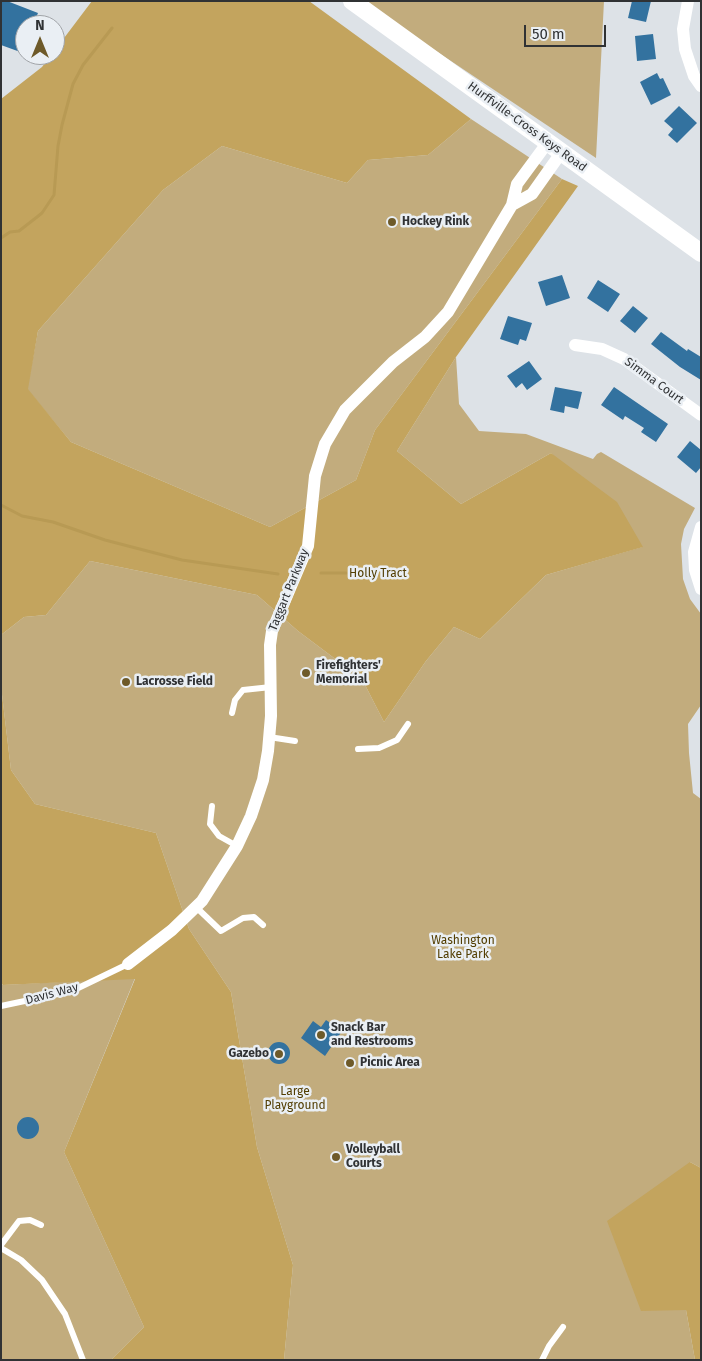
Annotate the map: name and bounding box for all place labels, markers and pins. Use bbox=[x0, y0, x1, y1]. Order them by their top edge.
place label: Hockey Rink bbox=[402, 215, 469, 229]
marker: Hockey Rink bbox=[386, 216, 398, 228]
place label: Firefighters' Memorial bbox=[316, 659, 381, 687]
marker: Firefighters' Memorial bbox=[300, 667, 312, 679]
place label: Lacrosse Field bbox=[136, 675, 213, 689]
marker: Lacrosse Field bbox=[120, 676, 132, 688]
place label: Snack Bar and Restrooms bbox=[331, 1021, 413, 1049]
marker: Snack Bar and Restrooms bbox=[315, 1029, 327, 1041]
place label: Gazebo bbox=[228, 1047, 269, 1061]
marker: Gazebo bbox=[273, 1048, 285, 1060]
place label: Picnic Area bbox=[360, 1056, 420, 1070]
marker: Picnic Area bbox=[344, 1057, 356, 1069]
place label: Volleyball Courts bbox=[346, 1143, 400, 1171]
marker: Volleyball Courts bbox=[330, 1151, 342, 1163]

